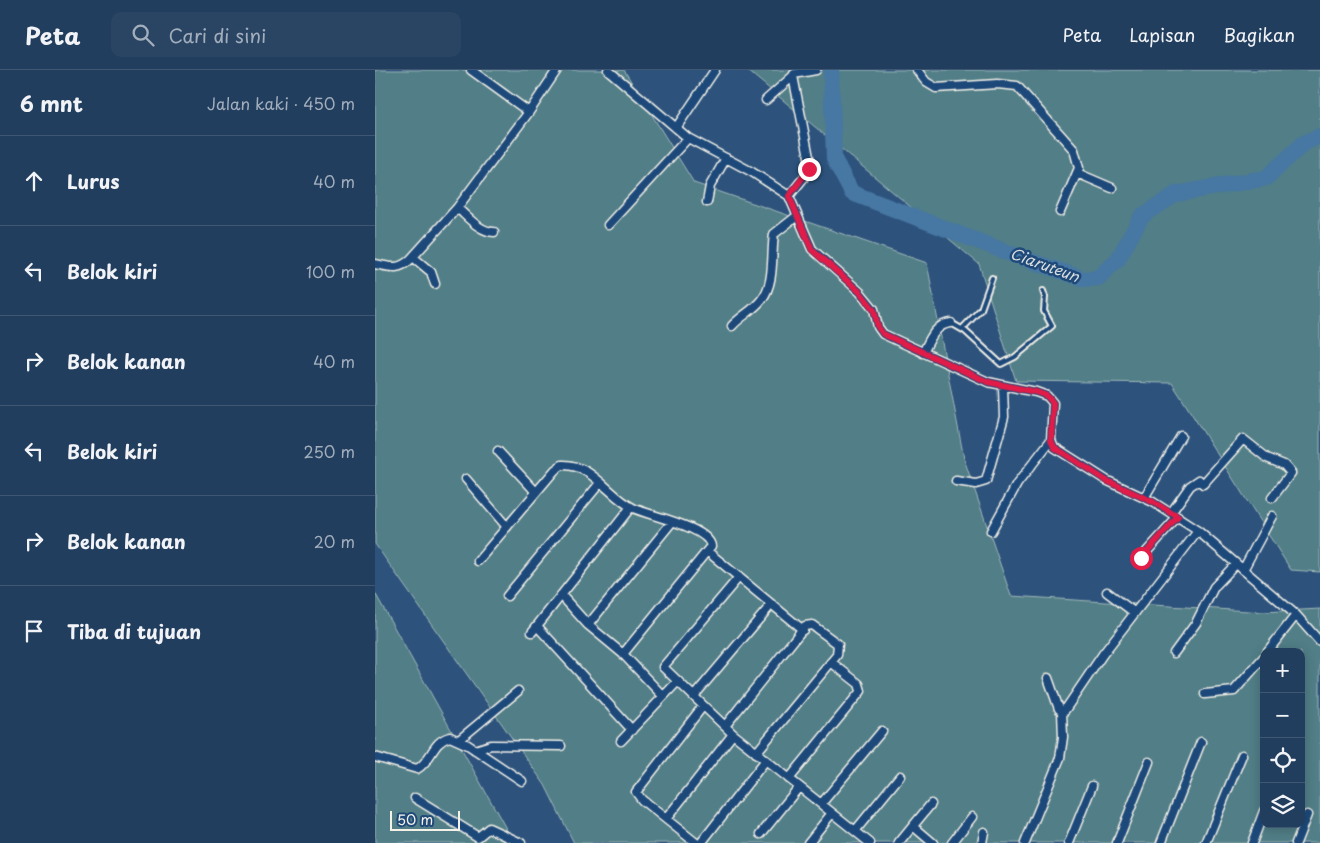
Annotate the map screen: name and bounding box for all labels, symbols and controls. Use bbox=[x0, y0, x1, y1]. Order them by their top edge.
search box bbox=[111, 12, 461, 57]
text: Peta bbox=[25, 17, 81, 53]
icon: search bbox=[129, 21, 157, 49]
text: Cari di sini bbox=[169, 21, 266, 49]
text: Peta bbox=[1063, 21, 1101, 48]
text: Lapisan bbox=[1129, 21, 1195, 48]
text: Bagikan bbox=[1223, 21, 1295, 48]
text: 6 mnt bbox=[20, 87, 83, 119]
text: Jalan kaki · 450 m bbox=[207, 91, 355, 115]
route end bbox=[798, 158, 821, 181]
icon: ahead bbox=[20, 167, 48, 195]
text: Lurus bbox=[67, 167, 120, 195]
text: 40 m bbox=[313, 169, 355, 193]
water label: Ciaruteun bbox=[1007, 241, 1083, 287]
icon: left bbox=[20, 257, 48, 285]
text: Belok kiri bbox=[67, 257, 157, 285]
text: 100 m bbox=[306, 259, 355, 283]
icon: right bbox=[20, 347, 48, 375]
text: Belok kanan bbox=[67, 347, 186, 375]
text: 40 m bbox=[313, 349, 355, 373]
icon: left bbox=[20, 437, 48, 465]
text: Belok kiri bbox=[67, 437, 157, 465]
text: 250 m bbox=[304, 439, 355, 463]
icon: right bbox=[20, 527, 48, 555]
text: Belok kanan bbox=[67, 527, 186, 555]
text: 20 m bbox=[314, 529, 355, 553]
route start bbox=[1130, 547, 1153, 570]
icon: arrive bbox=[20, 617, 48, 645]
text: Tiba di tujuan bbox=[67, 617, 201, 645]
map controls bbox=[1260, 648, 1305, 828]
button: + bbox=[1260, 648, 1305, 693]
button: − bbox=[1260, 693, 1305, 738]
button: locate bbox=[1260, 738, 1305, 783]
button: layers bbox=[1260, 783, 1305, 828]
scale bar bbox=[390, 808, 460, 831]
text: 50 m bbox=[397, 809, 433, 830]

